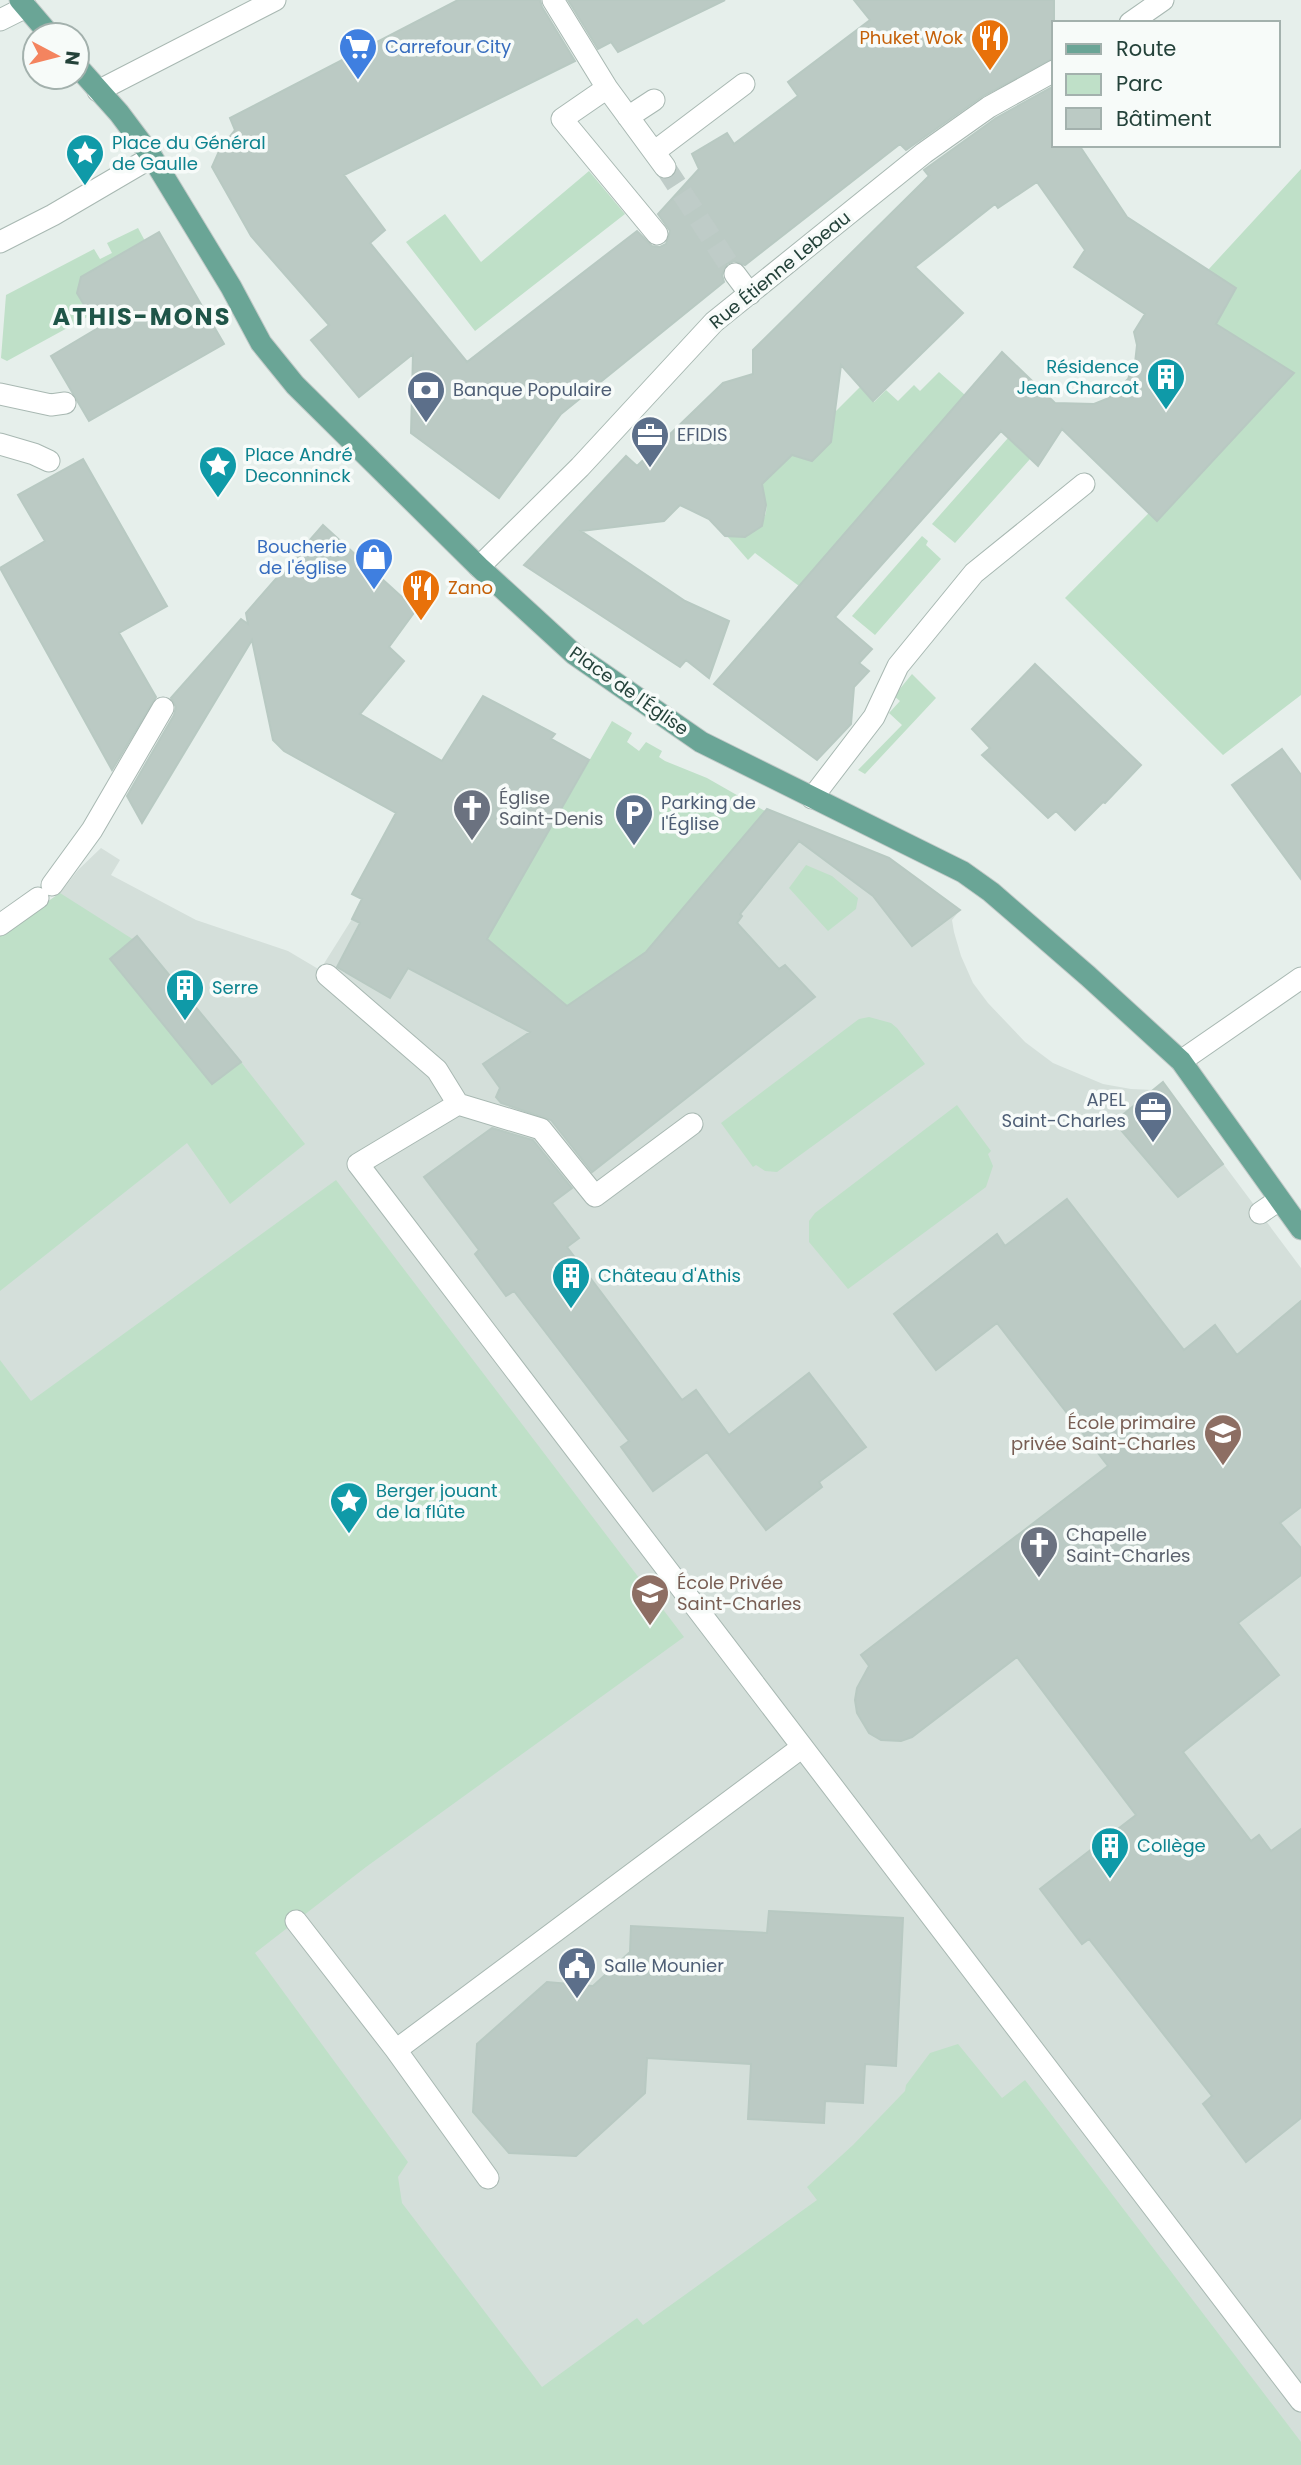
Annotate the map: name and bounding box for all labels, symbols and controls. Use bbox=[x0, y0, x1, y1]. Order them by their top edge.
restaurant icon: Phuket Wok bbox=[969, 17, 1011, 72]
north arrow bbox=[21, 21, 91, 91]
legend bbox=[1052, 21, 1280, 147]
place label: Phuket Wok bbox=[859, 25, 964, 50]
supermarket icon: Carrefour City bbox=[337, 26, 379, 81]
place label: Carrefour City bbox=[385, 34, 511, 59]
text: Route bbox=[1116, 34, 1176, 63]
text: N bbox=[58, 49, 87, 67]
text: Parc bbox=[1116, 69, 1163, 98]
text: Bâtiment bbox=[1116, 104, 1212, 133]
place label: Place du Général de Gaulle bbox=[112, 130, 266, 176]
place icon: Place du Général de Gaulle bbox=[64, 132, 106, 187]
street label: Rue Étienne Lebeau bbox=[704, 205, 855, 334]
district label: ATHIS-MONS bbox=[53, 300, 231, 333]
place label: Résidence Jean Charcot bbox=[1017, 354, 1139, 400]
building icon: Résidence Jean Charcot bbox=[1145, 356, 1187, 411]
bank icon: Banque Populaire bbox=[405, 369, 447, 424]
place label: Banque Populaire bbox=[453, 377, 612, 402]
office icon: EFIDIS bbox=[629, 414, 671, 469]
place label: EFIDIS bbox=[677, 422, 727, 447]
place label: Place André Deconninck bbox=[245, 442, 353, 488]
place icon: Place André Deconninck bbox=[197, 444, 239, 499]
place label: Boucherie de l'église bbox=[257, 534, 347, 580]
shop icon: Boucherie de l'église bbox=[353, 536, 395, 591]
restaurant icon: Zano bbox=[400, 567, 442, 622]
place label: Zano bbox=[448, 575, 493, 600]
street label: Place de l'Église bbox=[565, 640, 694, 741]
place label: Église Saint-Denis bbox=[499, 785, 603, 831]
church icon: Église Saint-Denis bbox=[451, 787, 493, 842]
place label: Parking de l'Église bbox=[661, 790, 756, 836]
parking icon: Parking de l'Église bbox=[613, 792, 655, 847]
building icon: Serre bbox=[164, 967, 206, 1022]
place label: Serre bbox=[212, 975, 258, 1000]
place label: APEL Saint-Charles bbox=[1002, 1087, 1126, 1133]
office icon: APEL Saint-Charles bbox=[1132, 1089, 1174, 1144]
building icon: Château d'Athis bbox=[550, 1255, 592, 1310]
place label: Château d'Athis bbox=[598, 1263, 741, 1288]
place label: École primaire privée Saint-Charles bbox=[1011, 1410, 1196, 1456]
school or university icon: École primaire privée Saint-Charles bbox=[1202, 1412, 1244, 1467]
place label: Berger jouant de la flûte bbox=[376, 1478, 498, 1524]
place icon: Berger jouant de la flûte bbox=[328, 1480, 370, 1535]
place label: Chapelle Saint-Charles bbox=[1066, 1522, 1190, 1568]
church icon: Chapelle Saint-Charles bbox=[1018, 1524, 1060, 1579]
place label: École Privée Saint-Charles bbox=[677, 1570, 801, 1616]
school or university icon: École Privée Saint-Charles bbox=[629, 1572, 671, 1627]
building icon: Collège bbox=[1089, 1825, 1131, 1880]
place label: Collège bbox=[1137, 1833, 1206, 1858]
public building icon: Salle Mounier bbox=[556, 1945, 598, 2000]
place label: Salle Mounier bbox=[604, 1953, 724, 1978]

